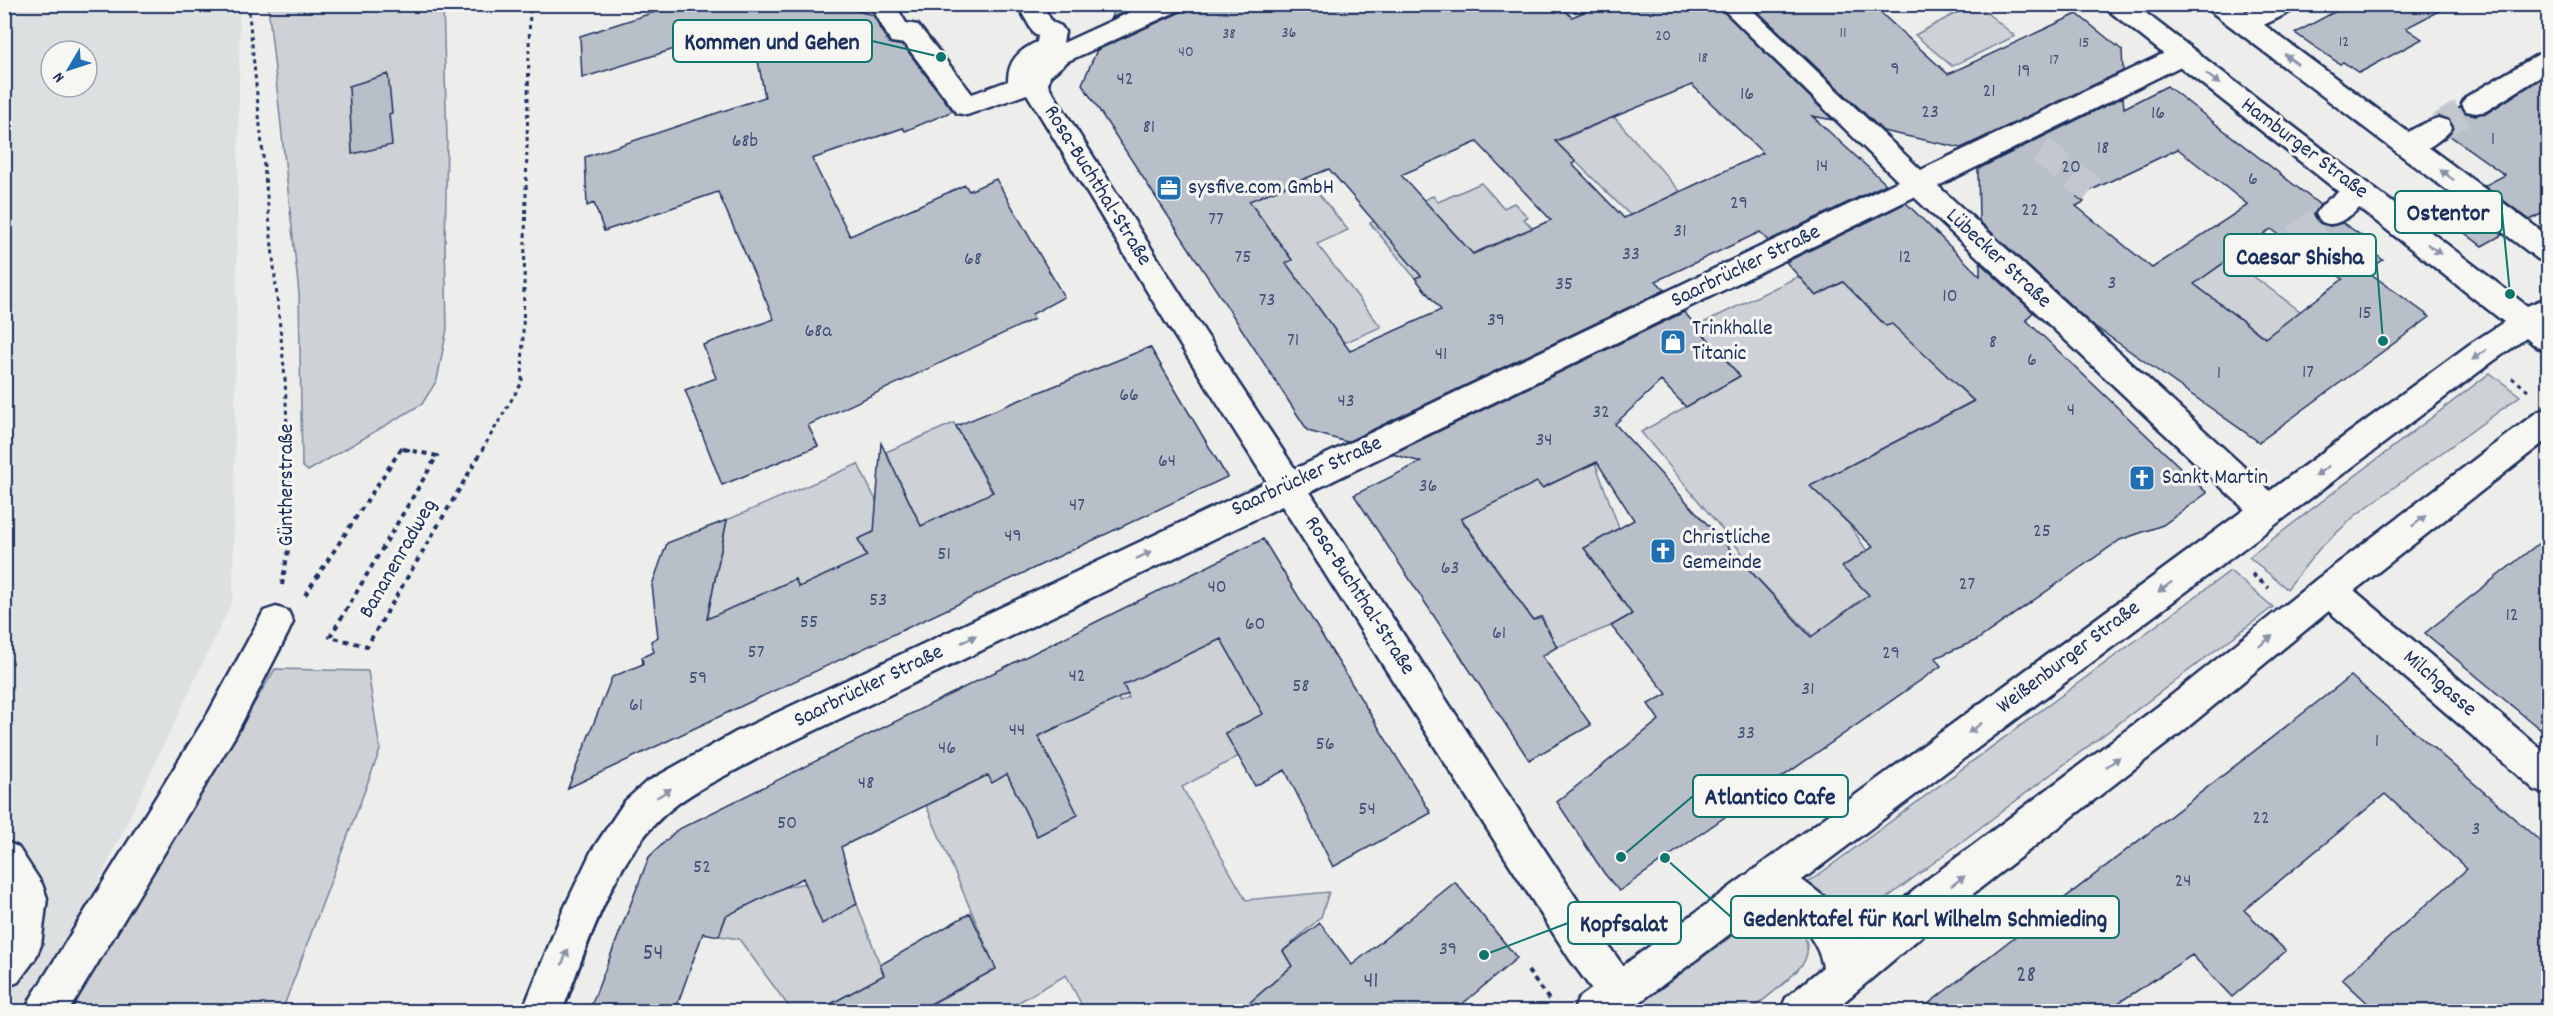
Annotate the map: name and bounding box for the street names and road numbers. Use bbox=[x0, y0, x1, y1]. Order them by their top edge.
street label: Hamburger Straße bbox=[2234, 91, 2374, 207]
street label: Rosa-Buchthal-Straße bbox=[1035, 100, 1159, 272]
street label: Lübecker Straße bbox=[1938, 202, 2058, 316]
street label: Saarbrücker Straße bbox=[1666, 217, 1826, 317]
street label: Güntherstraße bbox=[272, 424, 303, 546]
street label: Saarbrücker Straße bbox=[1227, 429, 1387, 525]
street label: Bananenradweg bbox=[352, 493, 446, 625]
street label: Rosa-Buchthal-Straße bbox=[1296, 510, 1422, 682]
street label: Weißenburger Straße bbox=[1991, 594, 2147, 722]
street label: Saarbrücker Straße bbox=[789, 637, 949, 737]
street label: Milchgasse bbox=[2395, 643, 2483, 725]

